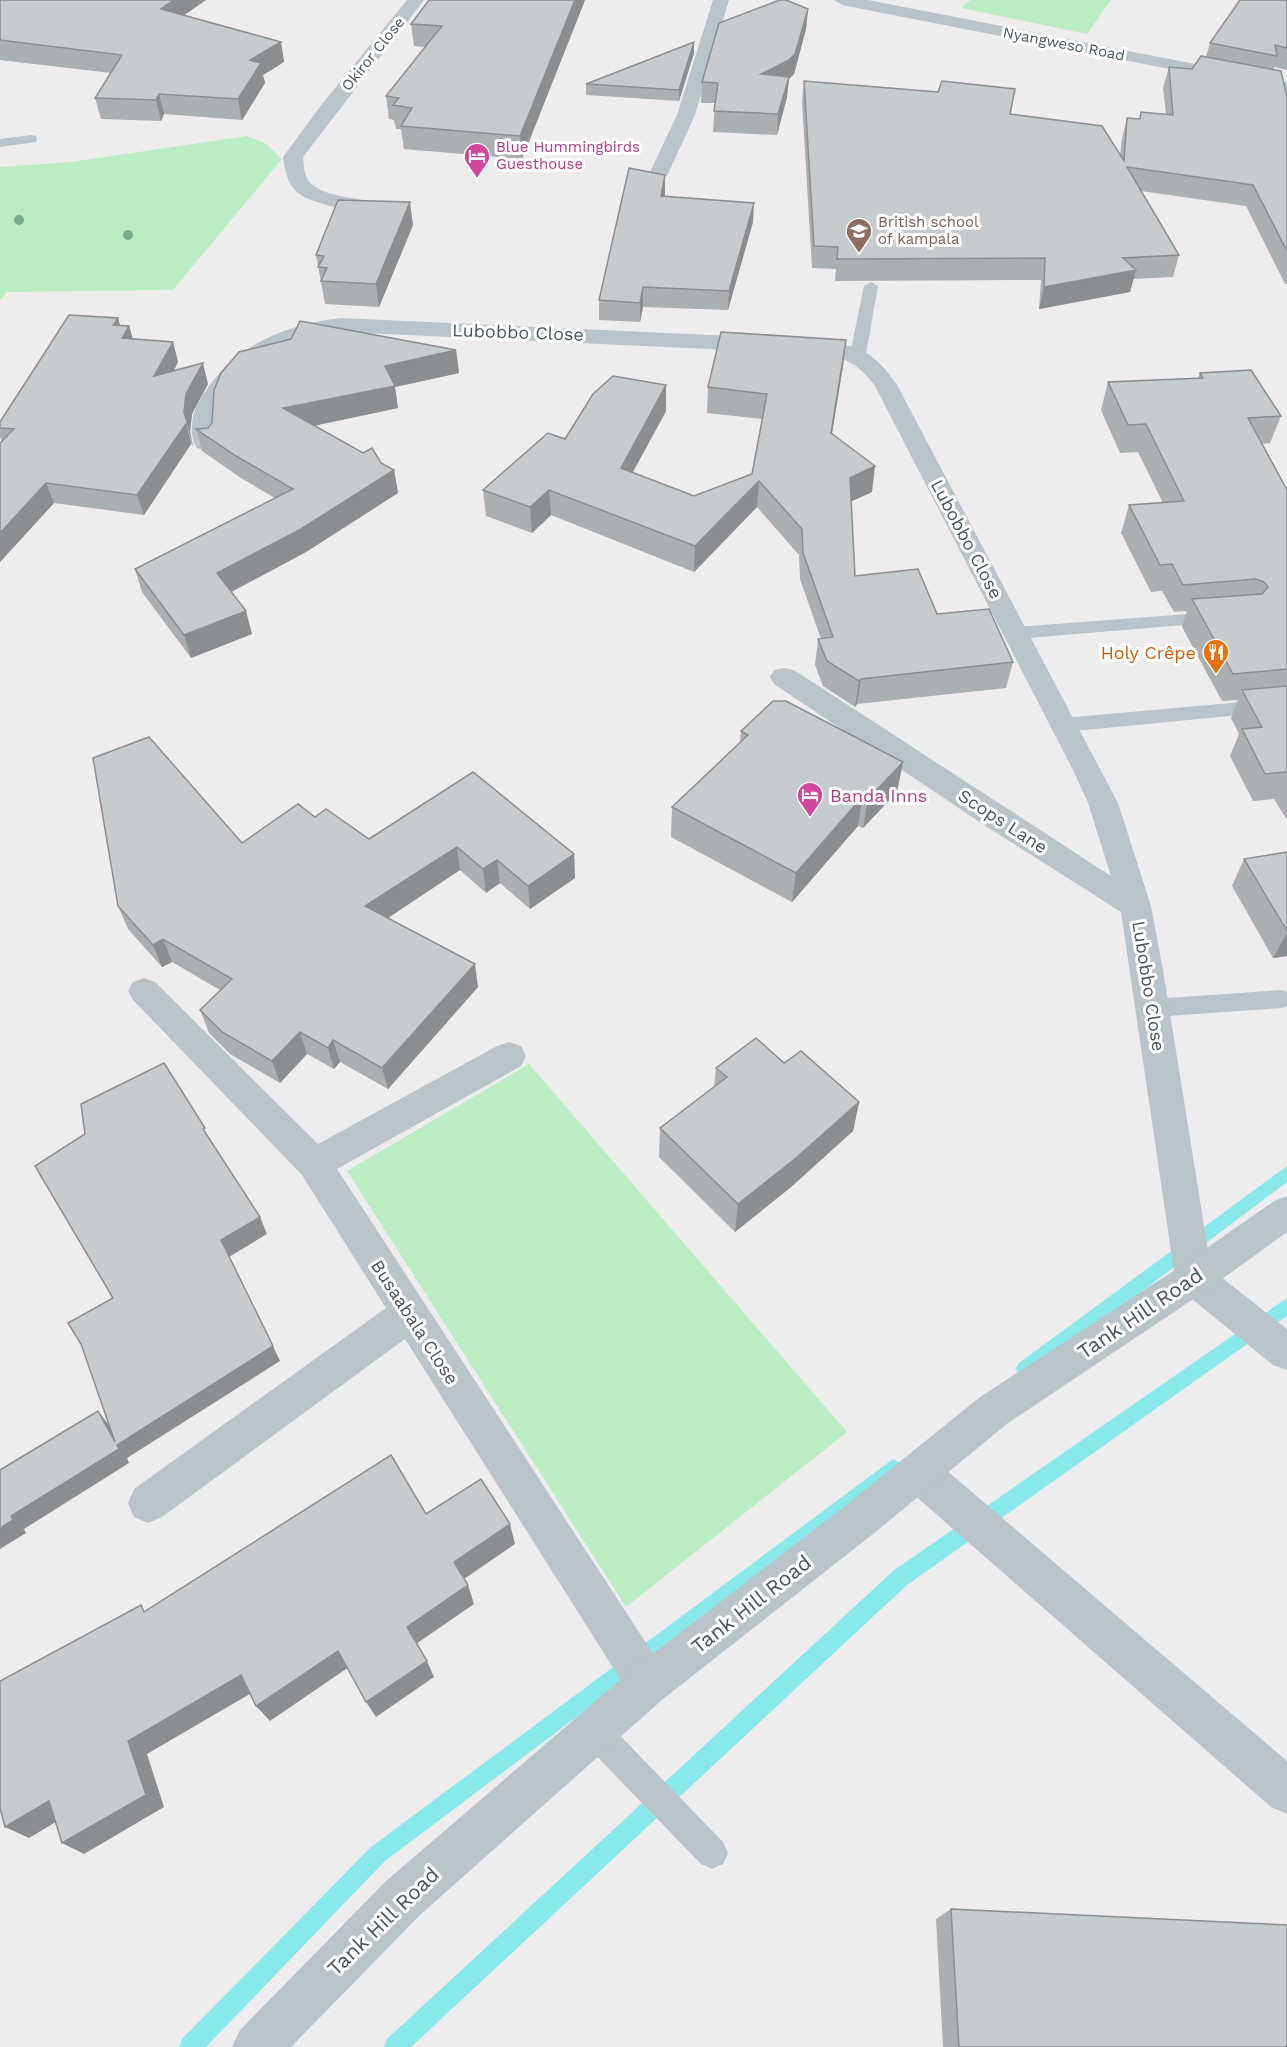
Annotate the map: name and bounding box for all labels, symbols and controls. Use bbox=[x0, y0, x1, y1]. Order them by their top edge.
street label: Okiror Close bbox=[338, 13, 408, 95]
street label: Nyangweso Road bbox=[1002, 23, 1126, 65]
place label: Blue Hummingbirds Guesthouse bbox=[496, 138, 640, 173]
hotel icon: Blue Hummingbirds Guesthouse bbox=[462, 141, 492, 179]
place label: British school of kampala bbox=[878, 213, 979, 248]
school or university icon: British school of kampala bbox=[844, 216, 874, 254]
street label: Lubobbo Close bbox=[452, 319, 584, 345]
street label: Lubobbo Close bbox=[927, 476, 1007, 602]
restaurant icon: Holy Crêpe bbox=[1201, 637, 1231, 675]
place label: Holy Crêpe bbox=[1101, 642, 1196, 663]
hotel icon: Banda Inns bbox=[795, 780, 825, 818]
street label: Scops Lane bbox=[955, 784, 1051, 858]
place label: Banda Inns bbox=[830, 785, 927, 806]
street label: Lubobbo Close bbox=[1128, 919, 1170, 1053]
street label: Busaabala Close bbox=[367, 1256, 463, 1388]
street label: Tank Hill Road bbox=[1073, 1262, 1207, 1364]
street label: Tank Hill Road bbox=[686, 1549, 816, 1659]
street label: Tank Hill Road bbox=[322, 1861, 444, 1981]

